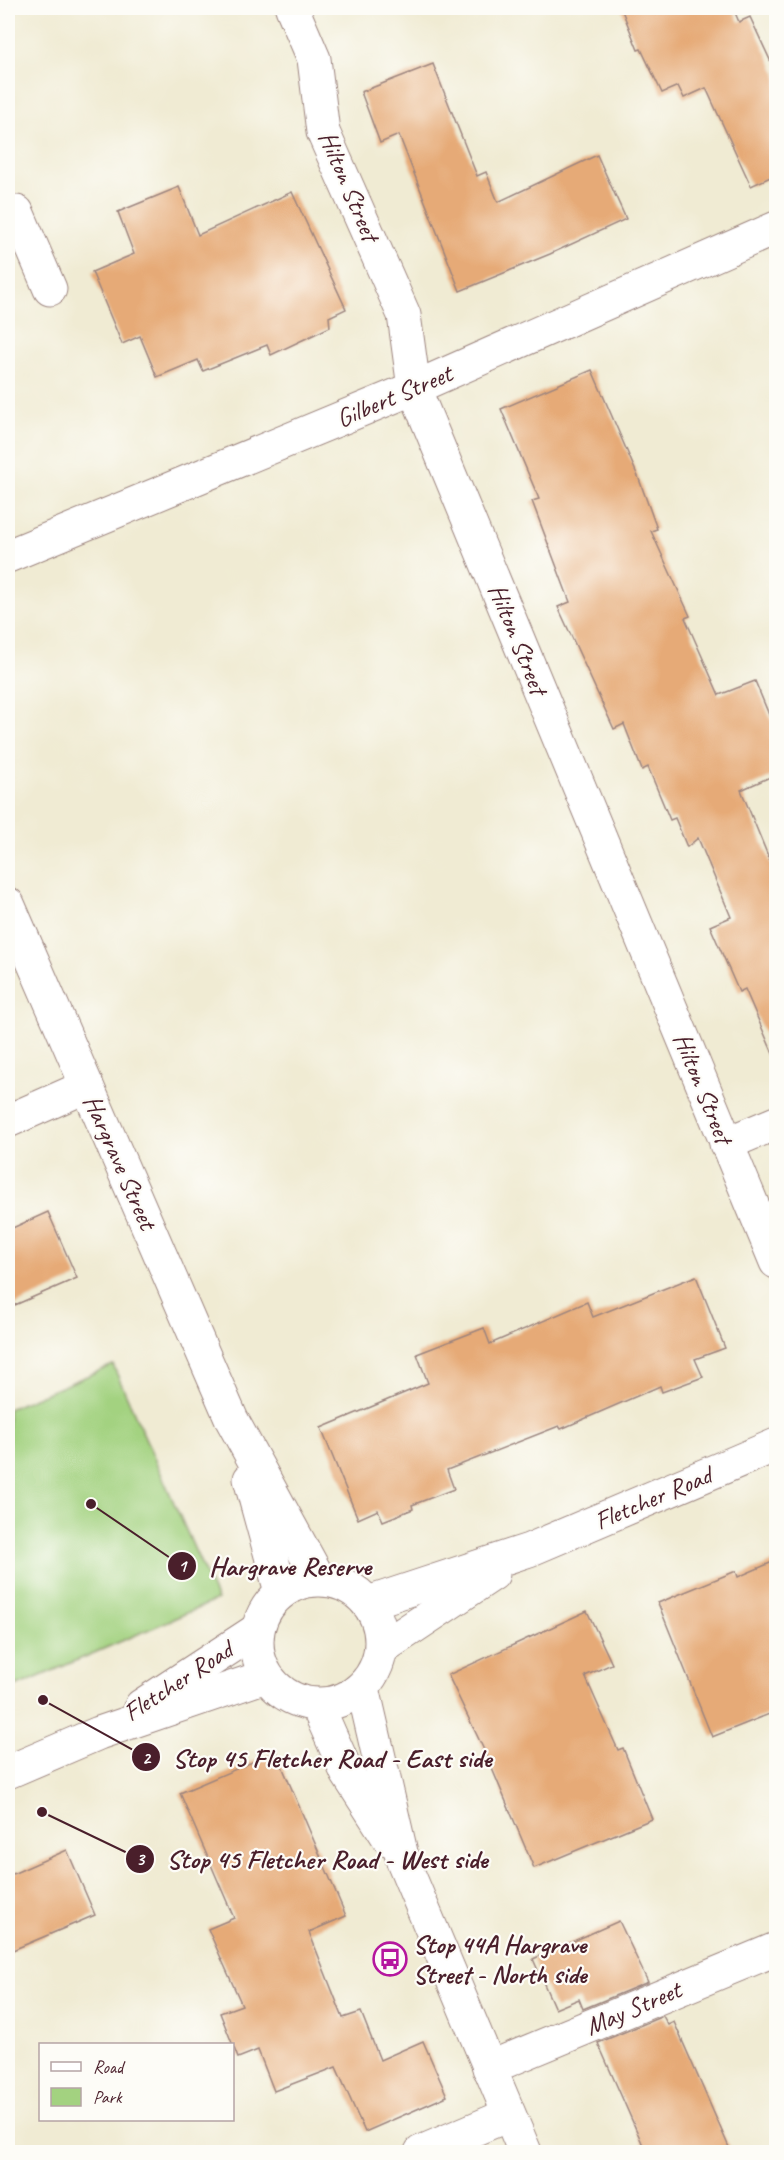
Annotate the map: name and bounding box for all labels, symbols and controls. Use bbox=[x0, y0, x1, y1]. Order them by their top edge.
street label: Hilton Street bbox=[311, 126, 388, 249]
street label: Gilbert Street bbox=[331, 356, 459, 435]
street label: Hilton Street bbox=[481, 579, 556, 702]
street label: Hilton Street bbox=[666, 1028, 741, 1151]
street label: Hargrave Street bbox=[76, 1090, 165, 1237]
street label: Fletcher Road bbox=[589, 1457, 720, 1537]
callout: Hargrave Reserve bbox=[167, 1543, 383, 1588]
text: Hargrave Reserve bbox=[209, 1549, 373, 1583]
text: 1 bbox=[178, 1555, 188, 1577]
street label: Fletcher Road bbox=[117, 1631, 242, 1729]
callout: Stop 45 Fletcher Road - East side bbox=[131, 1735, 503, 1780]
text: Stop 45 Fletcher Road - East side bbox=[173, 1741, 493, 1775]
text: 2 bbox=[142, 1747, 152, 1769]
callout: Stop 45 Fletcher Road - West side bbox=[125, 1837, 499, 1882]
text: Stop 45 Fletcher Road - West side bbox=[166, 1842, 490, 1876]
text: 3 bbox=[136, 1848, 146, 1870]
place label: Stop 44A Hargrave Street - North side bbox=[413, 1928, 589, 1991]
bus stop icon: Stop 44A Hargrave Street - North side bbox=[372, 1941, 408, 1977]
street label: May Street bbox=[580, 1972, 688, 2043]
legend bbox=[39, 2043, 234, 2121]
text: Road bbox=[93, 2056, 126, 2078]
text: Park bbox=[93, 2086, 123, 2108]

